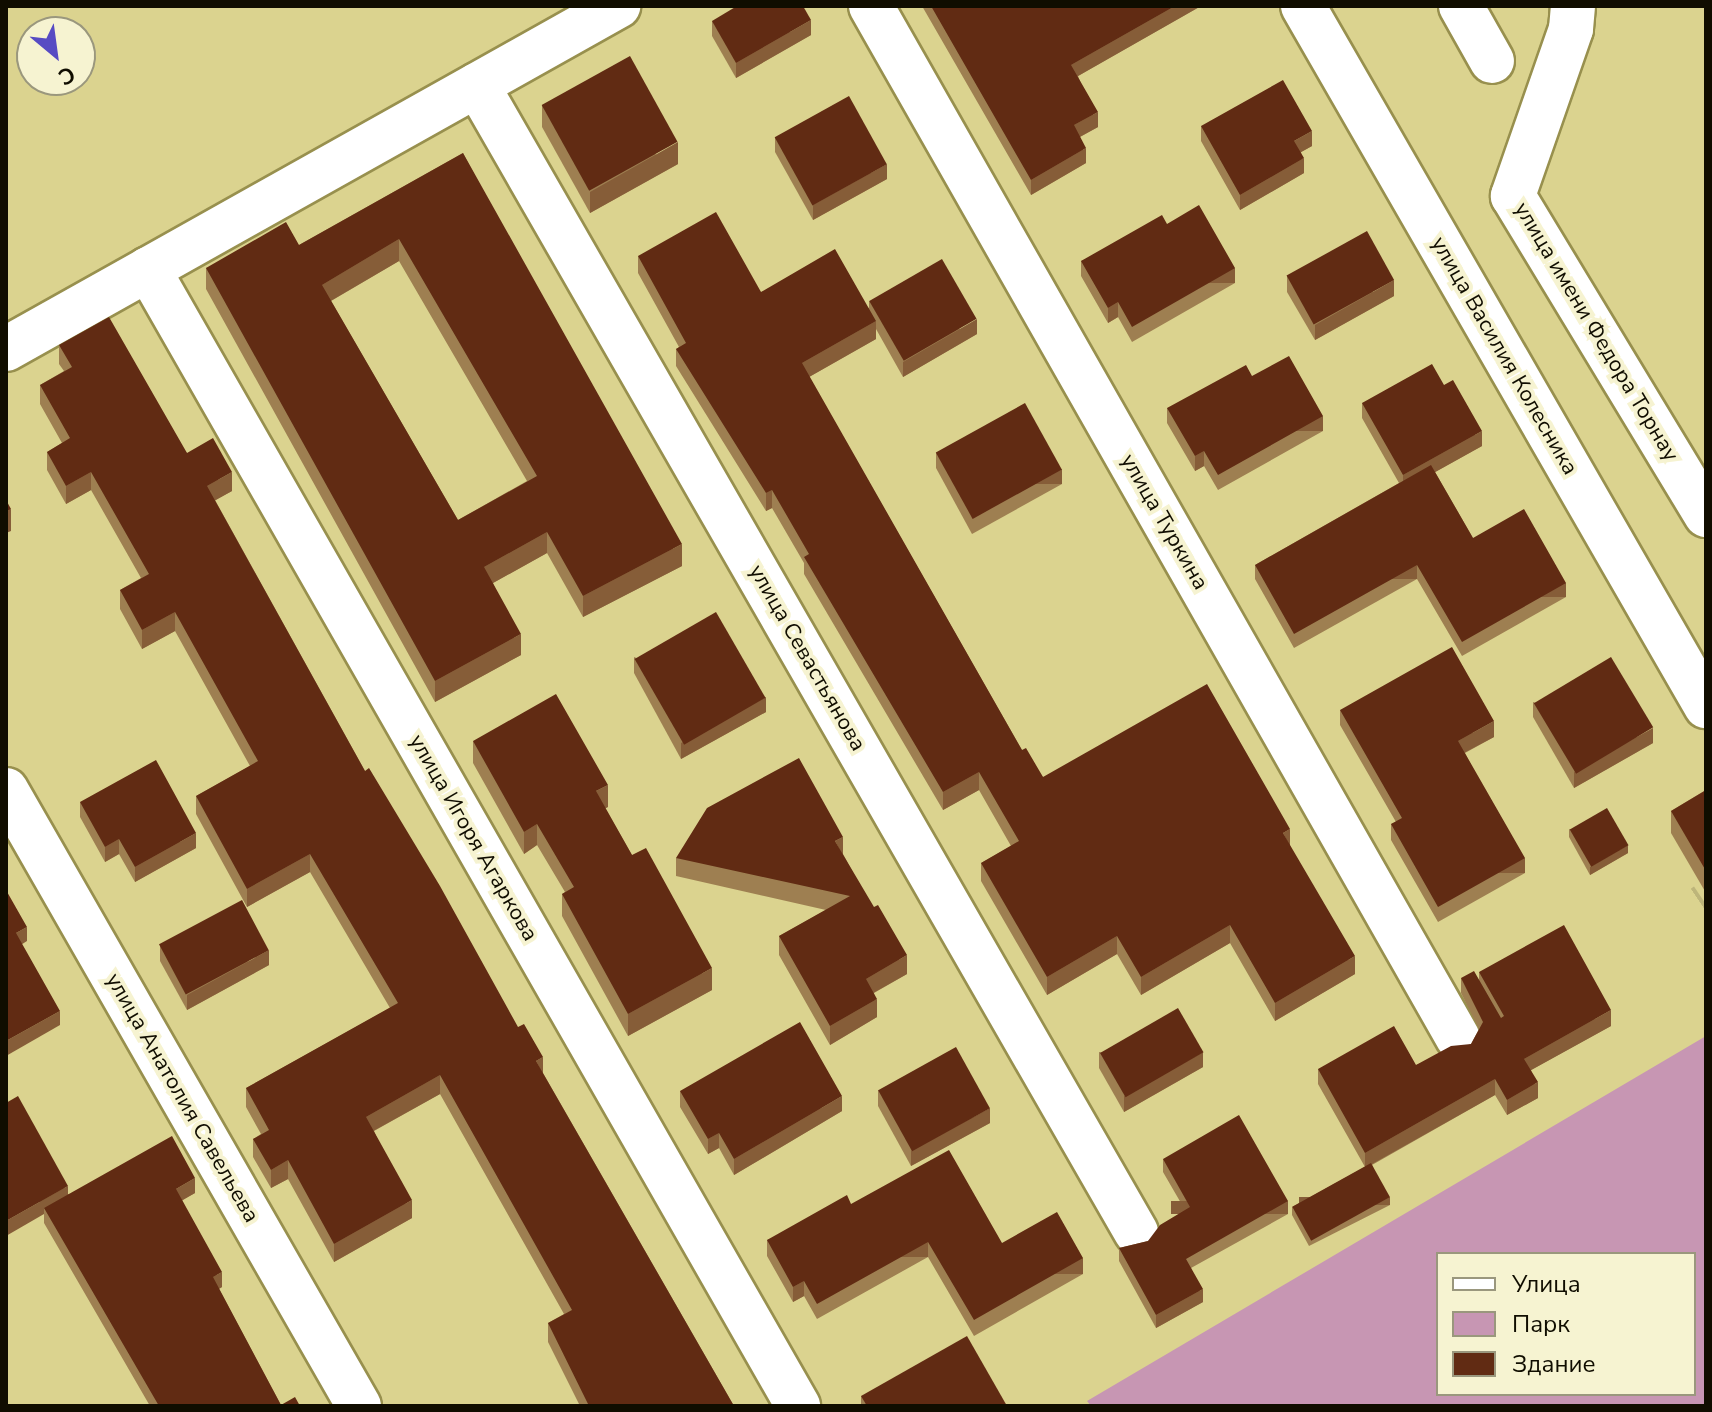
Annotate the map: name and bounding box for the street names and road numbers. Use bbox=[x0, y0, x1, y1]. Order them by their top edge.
street label: улица имени Федора Торнау bbox=[1508, 198, 1684, 466]
street label: улица Василия Колесника bbox=[1425, 232, 1583, 480]
street label: улица Туркина bbox=[1114, 449, 1214, 595]
street label: улица Севастьянова bbox=[743, 560, 871, 756]
street label: улица Игоря Агаркова bbox=[403, 730, 543, 946]
street label: улица Анатолия Савельева bbox=[100, 969, 264, 1227]

